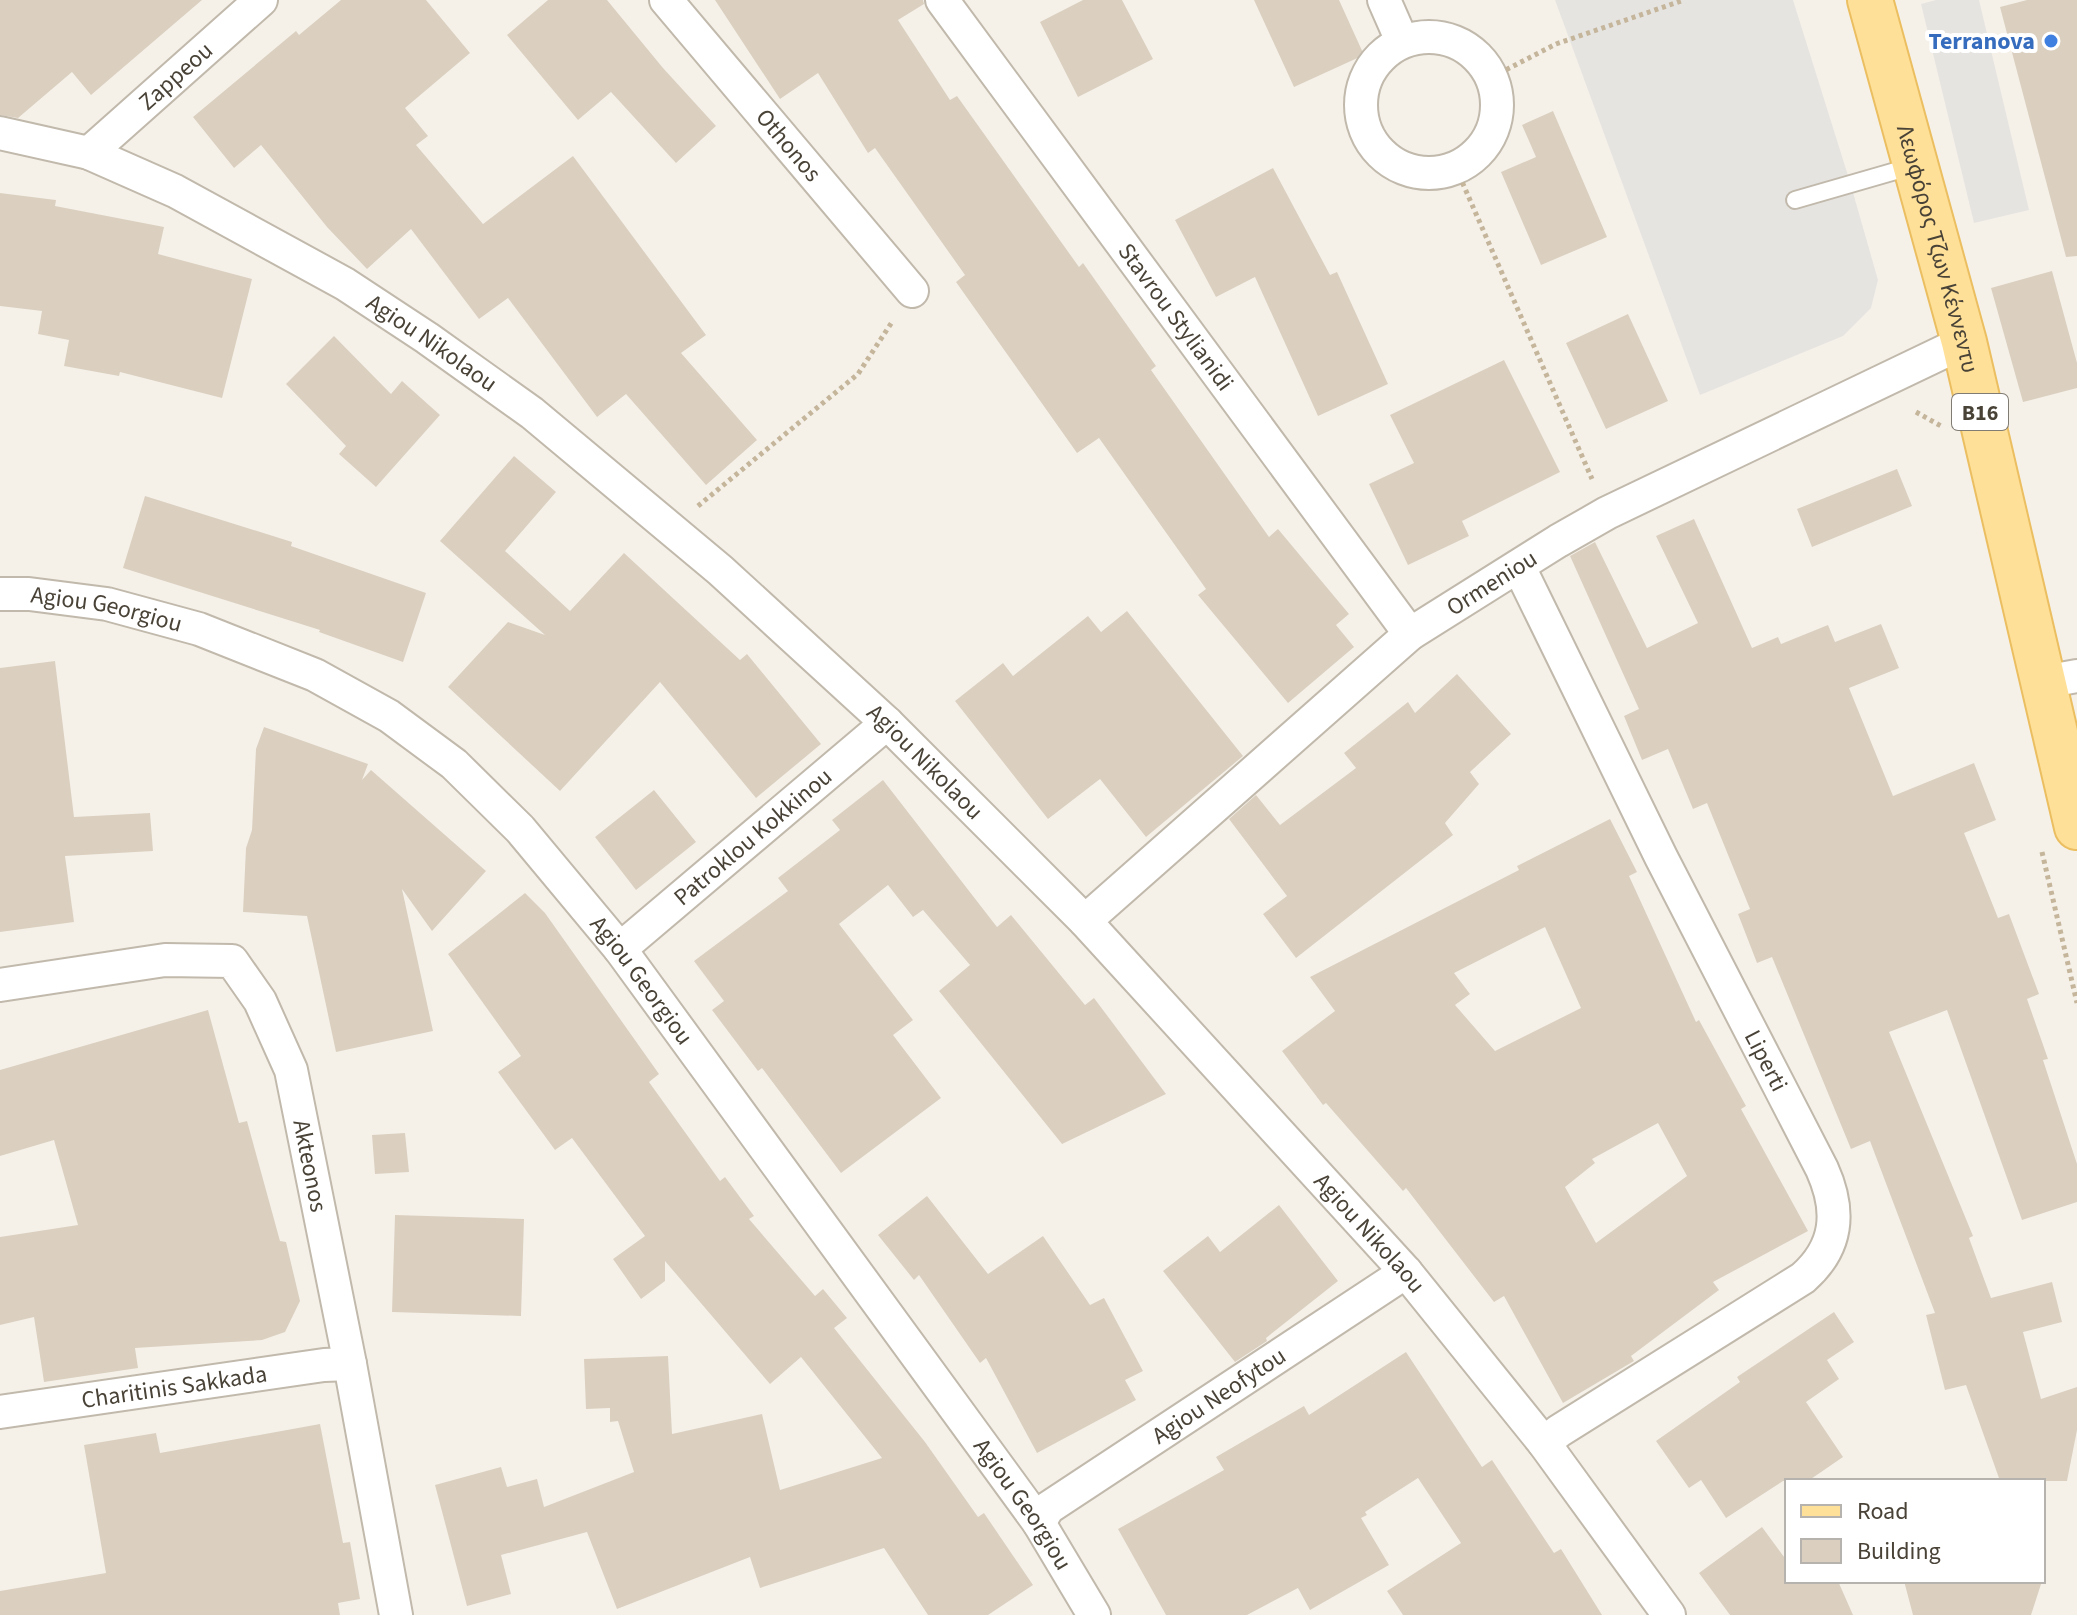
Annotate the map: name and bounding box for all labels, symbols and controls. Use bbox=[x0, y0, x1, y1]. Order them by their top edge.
place label: Terranova bbox=[1928, 24, 2035, 59]
marker: Terranova bbox=[2042, 32, 2060, 50]
street label: Zappeou bbox=[131, 34, 221, 119]
street label: Othonos bbox=[747, 101, 830, 190]
street label: Λεωφόρος Τζων Κέννεντυ bbox=[1887, 121, 1988, 377]
street label: Stavrou Stylianidi bbox=[1109, 236, 1242, 399]
street label: Agiou Nikolaou bbox=[359, 286, 504, 401]
road number: B16 bbox=[1952, 394, 2008, 430]
street label: Ormeniou bbox=[1440, 541, 1544, 625]
street label: Agiou Georgiou bbox=[29, 577, 186, 642]
street label: Agiou Nikolaou bbox=[859, 696, 991, 828]
street label: Patroklou Kokkinou bbox=[666, 760, 840, 914]
street label: Agiou Georgiou bbox=[581, 908, 701, 1052]
street label: Liperti bbox=[1735, 1024, 1796, 1098]
street label: Akteonos bbox=[283, 1117, 336, 1215]
street label: Agiou Nikolaou bbox=[1305, 1165, 1434, 1301]
street label: Agiou Neofytou bbox=[1145, 1339, 1293, 1453]
street label: Charitinis Sakkada bbox=[79, 1356, 269, 1418]
street label: Agiou Georgiou bbox=[965, 1431, 1080, 1577]
legend bbox=[1785, 1479, 2045, 1583]
text: Road bbox=[1857, 1494, 1909, 1529]
text: Building bbox=[1857, 1534, 1941, 1569]

